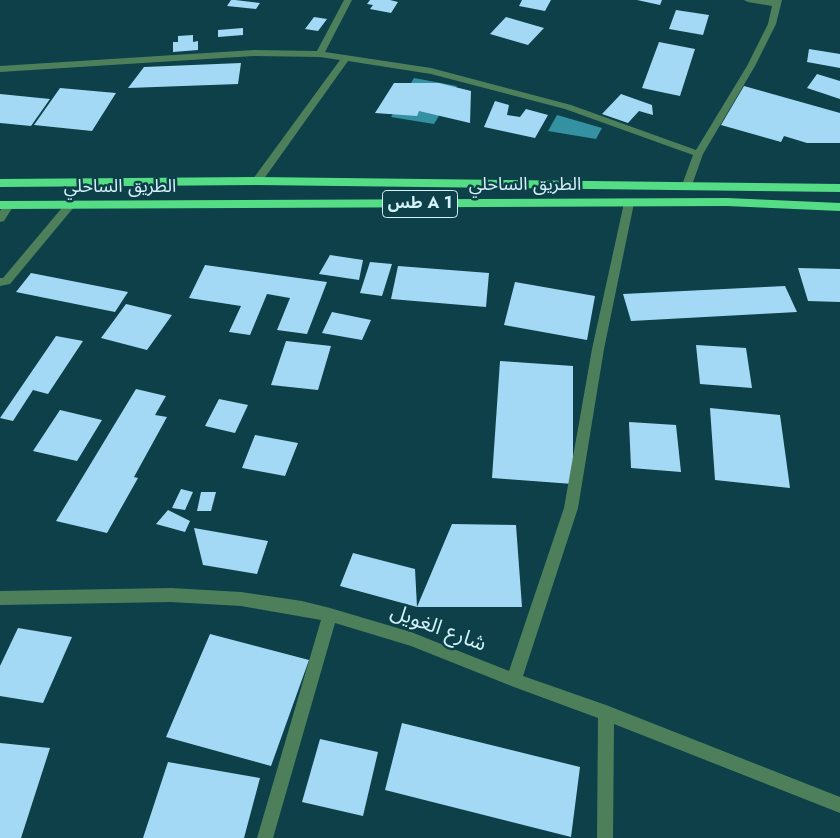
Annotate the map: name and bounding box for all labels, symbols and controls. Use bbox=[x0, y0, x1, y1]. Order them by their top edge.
street label: الطريق الساحلي bbox=[469, 175, 581, 197]
street label: الطريق الساحلي bbox=[64, 177, 176, 199]
road number: طس A 1 bbox=[382, 190, 458, 218]
street label: شارع الغويل bbox=[387, 600, 489, 658]

